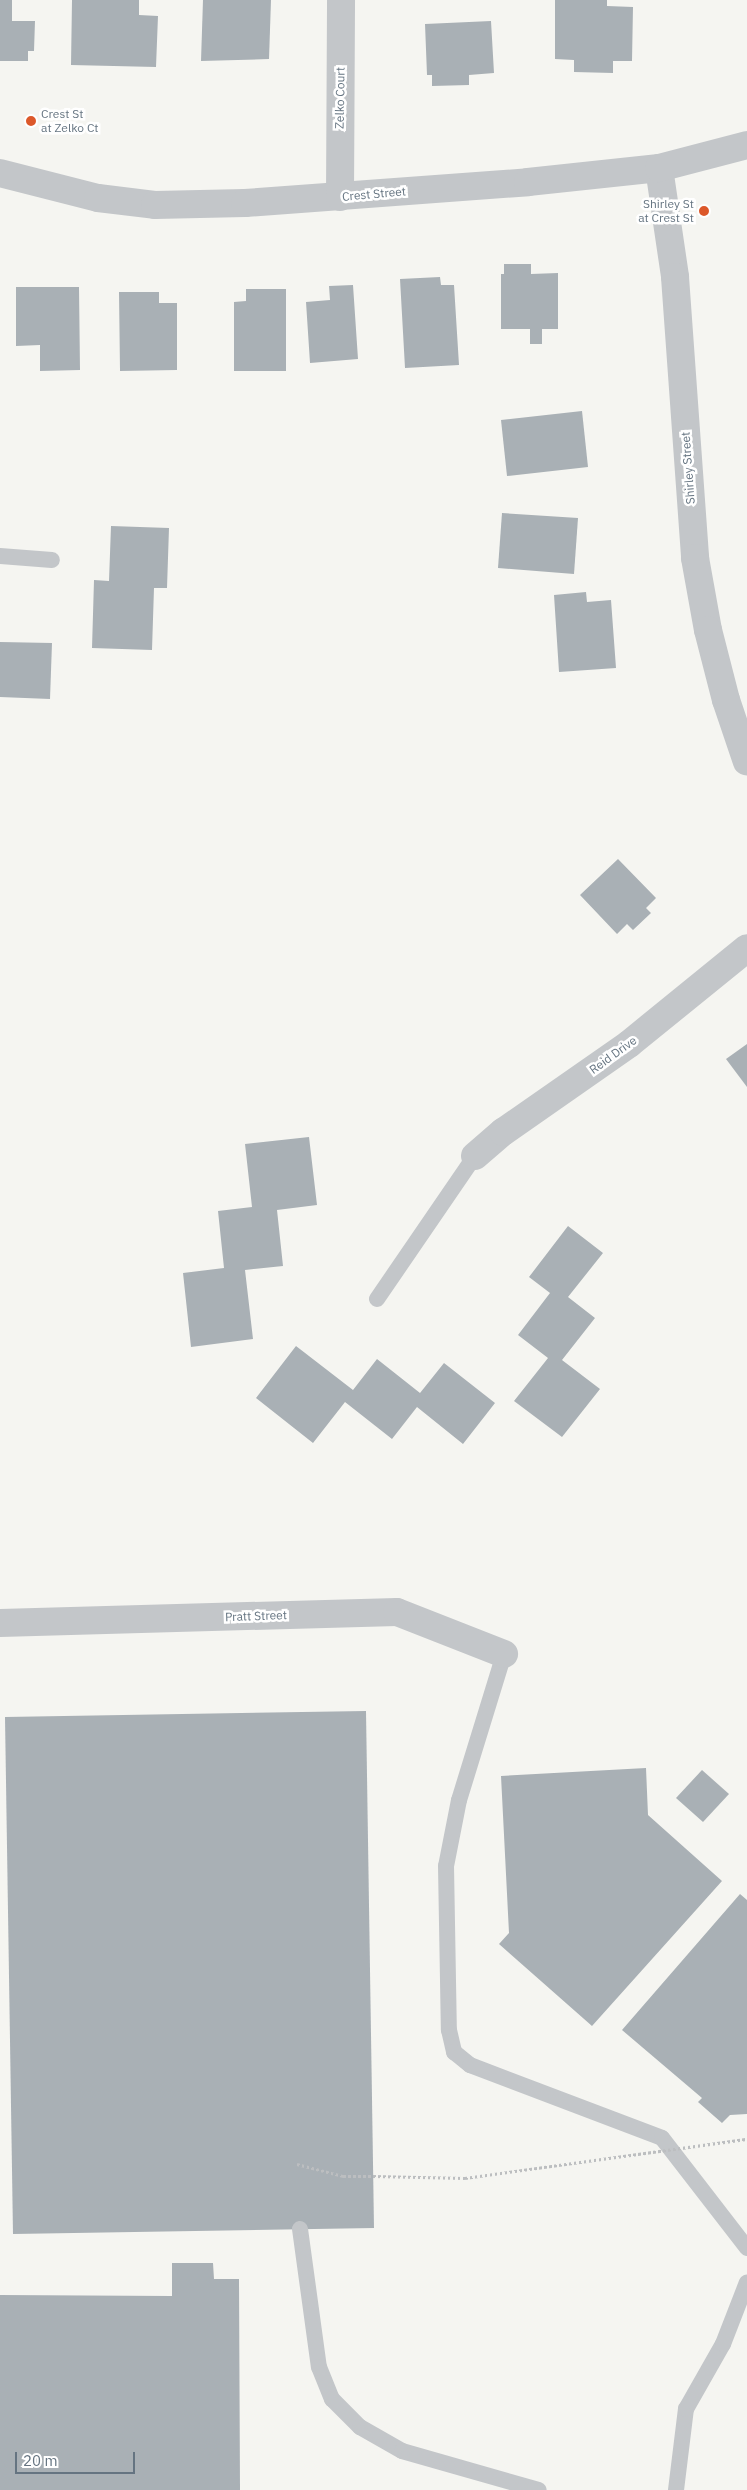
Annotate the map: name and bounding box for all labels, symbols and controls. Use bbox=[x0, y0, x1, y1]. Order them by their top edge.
street label: Zelko Court bbox=[332, 67, 348, 129]
place label: Crest St at Zelko Ct bbox=[41, 107, 99, 135]
marker: Crest St at Zelko Ct bbox=[25, 115, 37, 127]
street label: Crest Street bbox=[341, 184, 407, 204]
place label: Shirley St at Crest St bbox=[638, 197, 694, 225]
marker: Shirley St at Crest St bbox=[698, 205, 710, 217]
street label: Shirley Street bbox=[678, 431, 698, 505]
street label: Reid Drive bbox=[587, 1033, 639, 1077]
street label: Pratt Street bbox=[225, 1608, 287, 1624]
scale bar bbox=[18, 2442, 138, 2474]
text: 20 m bbox=[23, 2451, 58, 2470]

